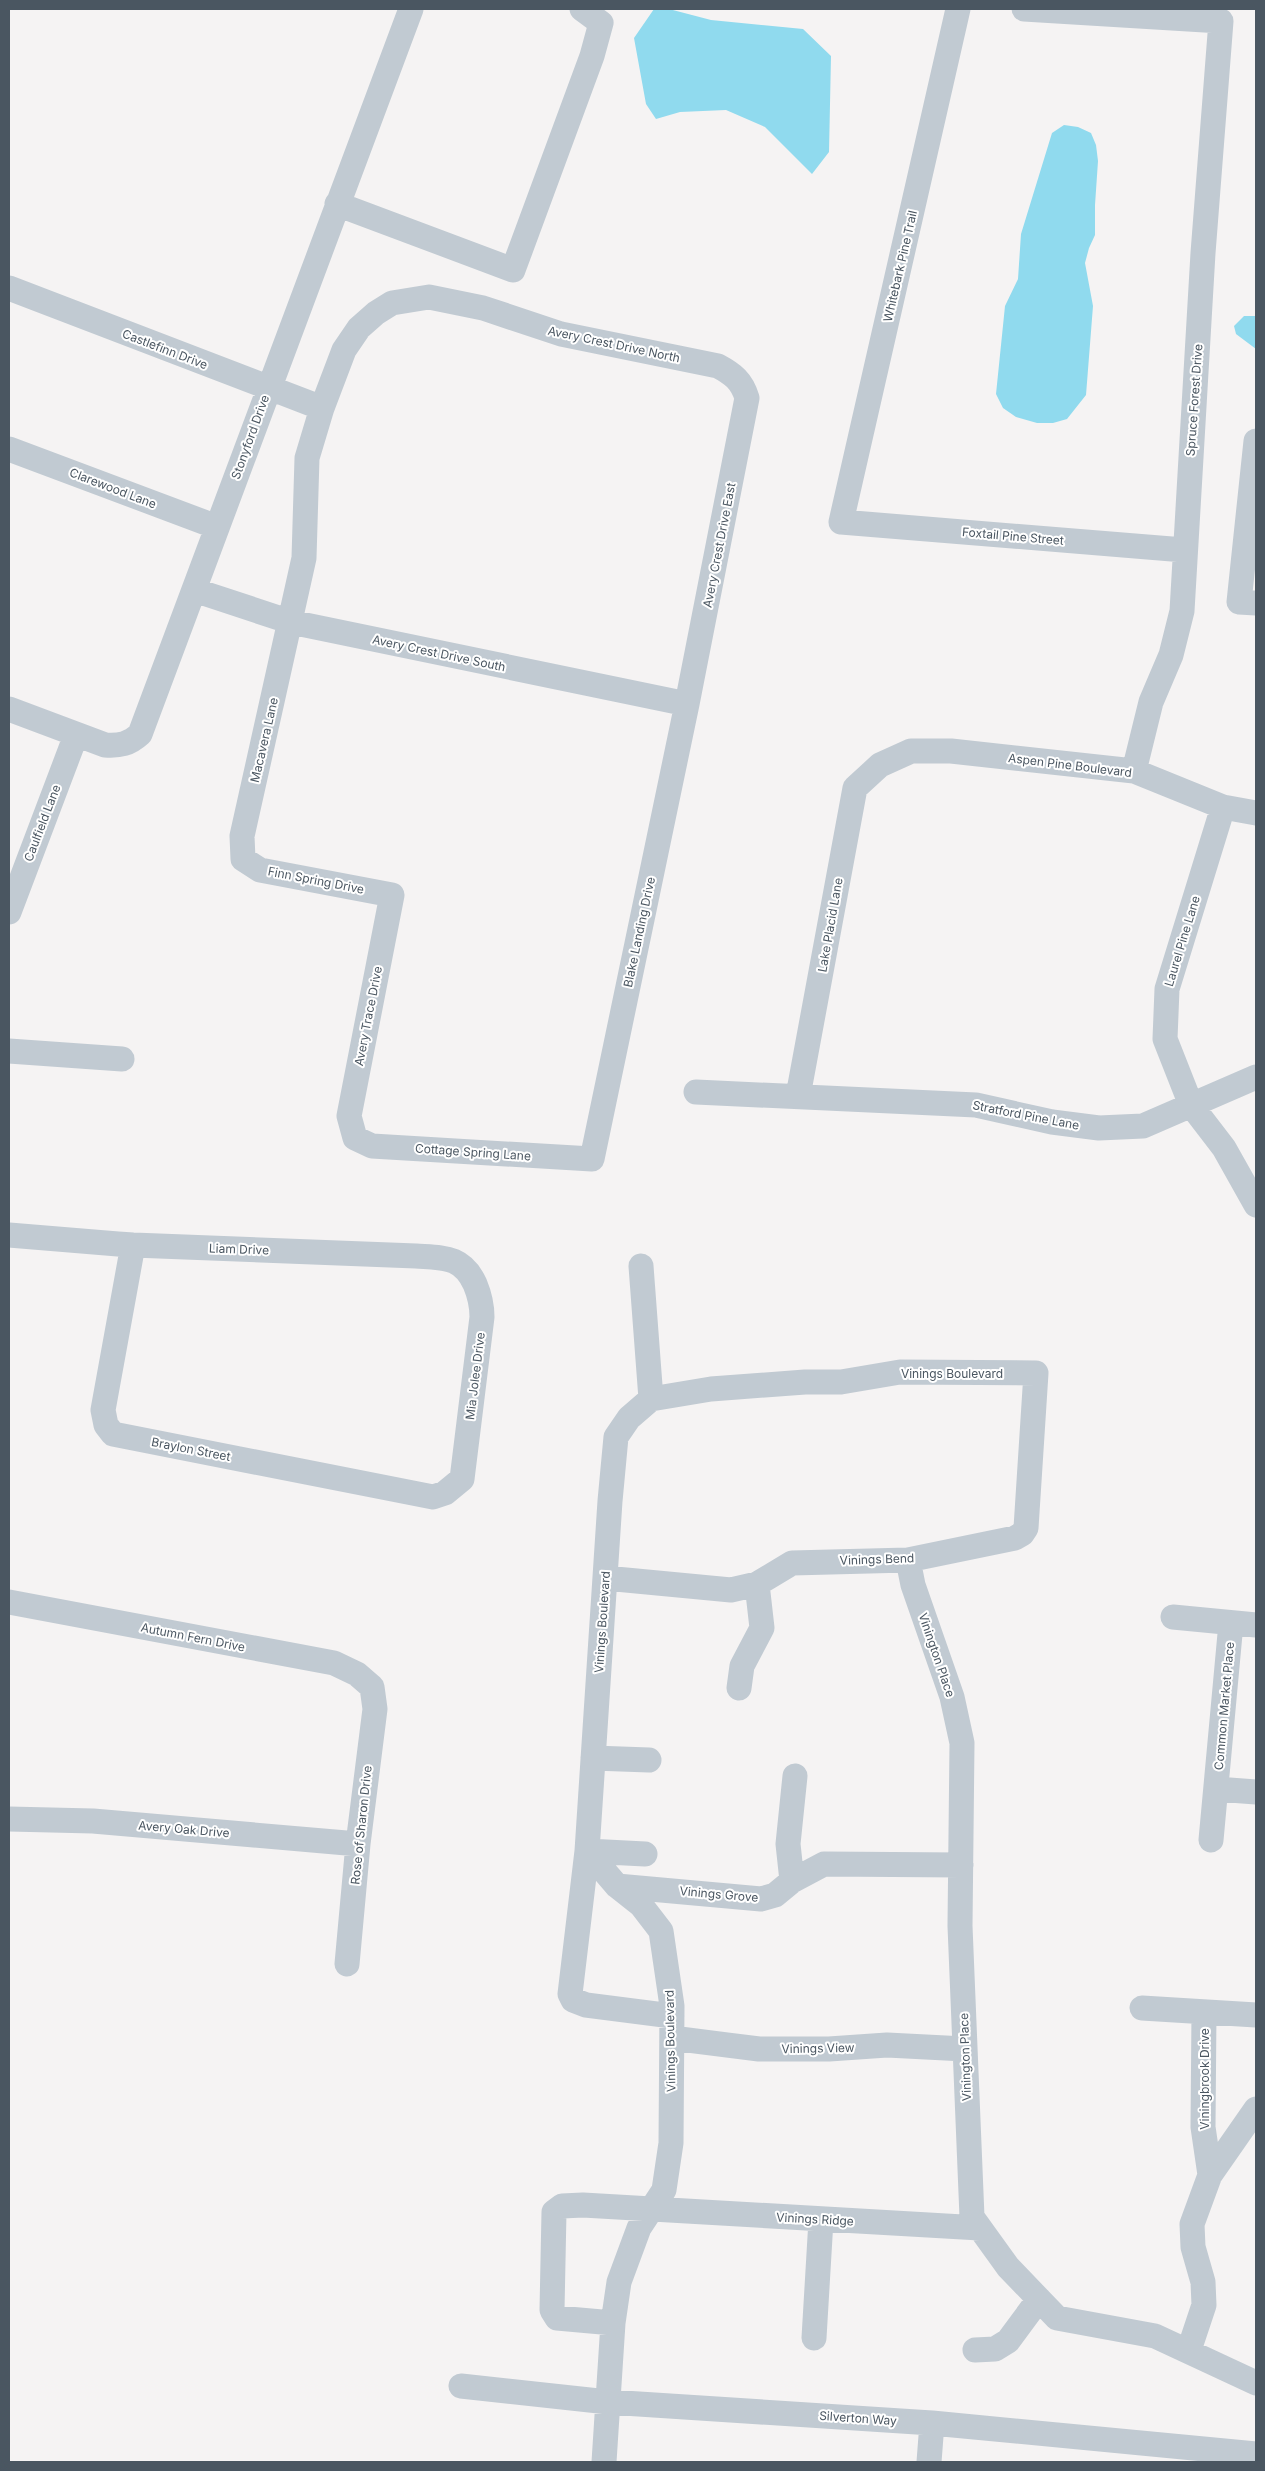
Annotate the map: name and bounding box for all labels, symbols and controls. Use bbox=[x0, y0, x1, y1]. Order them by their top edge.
street label: Whitebark Pine Trail bbox=[880, 209, 920, 323]
street label: Avery Crest Drive North bbox=[547, 323, 681, 365]
street label: Castlefinn Drive bbox=[120, 326, 210, 372]
street label: Spruce Forest Drive bbox=[1183, 343, 1205, 457]
street label: Stonyford Drive bbox=[228, 393, 272, 481]
street label: Clarewood Lane bbox=[67, 465, 159, 511]
street label: Avery Crest Drive East bbox=[700, 481, 738, 609]
street label: Foxtail Pine Street bbox=[961, 524, 1065, 548]
street label: Avery Crest Drive South bbox=[371, 632, 507, 674]
street label: Macavera Lane bbox=[247, 696, 281, 784]
street label: Aspen Pine Boulevard bbox=[1007, 750, 1133, 780]
street label: Caulfield Lane bbox=[20, 782, 64, 864]
street label: Finn Spring Drive bbox=[267, 863, 365, 897]
street label: Blake Landing Drive bbox=[620, 875, 658, 989]
street label: Lake Placid Lane bbox=[814, 877, 846, 973]
street label: Laurel Pine Lane bbox=[1161, 894, 1203, 988]
street label: Avery Trace Drive bbox=[351, 965, 385, 1067]
street label: Stratford Pine Lane bbox=[971, 1097, 1081, 1133]
street label: Cottage Spring Lane bbox=[415, 1140, 531, 1164]
street label: Liam Drive bbox=[209, 1240, 269, 1258]
street label: Mia Jolee Drive bbox=[462, 1331, 488, 1421]
street label: Vinings Boulevard bbox=[901, 1366, 1003, 1381]
street label: Braylon Street bbox=[150, 1434, 232, 1464]
street label: Vinings Bend bbox=[839, 1550, 915, 1568]
street label: Vinings Boulevard bbox=[591, 1570, 613, 1674]
street label: Vinington Place bbox=[916, 1611, 958, 1699]
street label: Autumn Fern Drive bbox=[140, 1620, 246, 1654]
street label: Common Market Place bbox=[1211, 1641, 1237, 1771]
street label: Rose of Sharon Drive bbox=[347, 1765, 375, 1885]
street label: Avery Oak Drive bbox=[138, 1818, 230, 1840]
street label: Vinings Grove bbox=[679, 1883, 759, 1905]
street label: Vinings Boulevard bbox=[662, 1990, 678, 2092]
street label: Vinington Place bbox=[956, 2013, 974, 2101]
street label: Viningbrook Drive bbox=[1197, 2028, 1212, 2130]
street label: Vinings View bbox=[781, 2040, 855, 2056]
street label: Vinings Ridge bbox=[776, 2209, 854, 2229]
street label: Silverton Way bbox=[819, 2408, 898, 2428]

